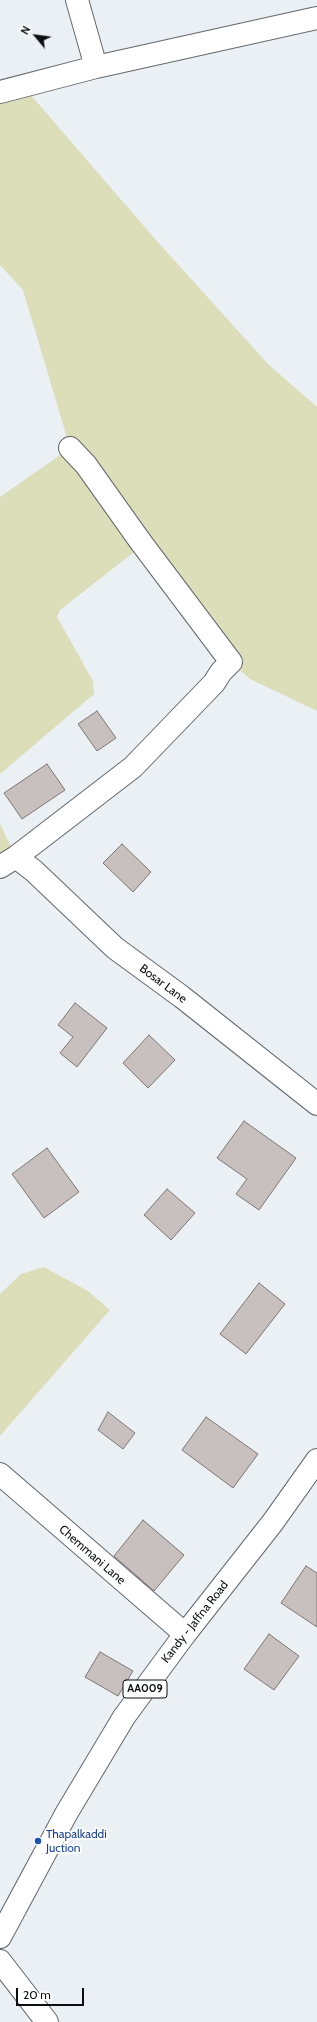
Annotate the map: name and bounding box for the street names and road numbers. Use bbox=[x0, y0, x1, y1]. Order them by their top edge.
street label: Bosar Lane bbox=[136, 962, 190, 1006]
street label: Chemmani Lane bbox=[56, 1522, 128, 1588]
street label: Kandy - Jaffna Road bbox=[158, 1578, 232, 1666]
road number: AA009 bbox=[123, 1680, 167, 1698]

